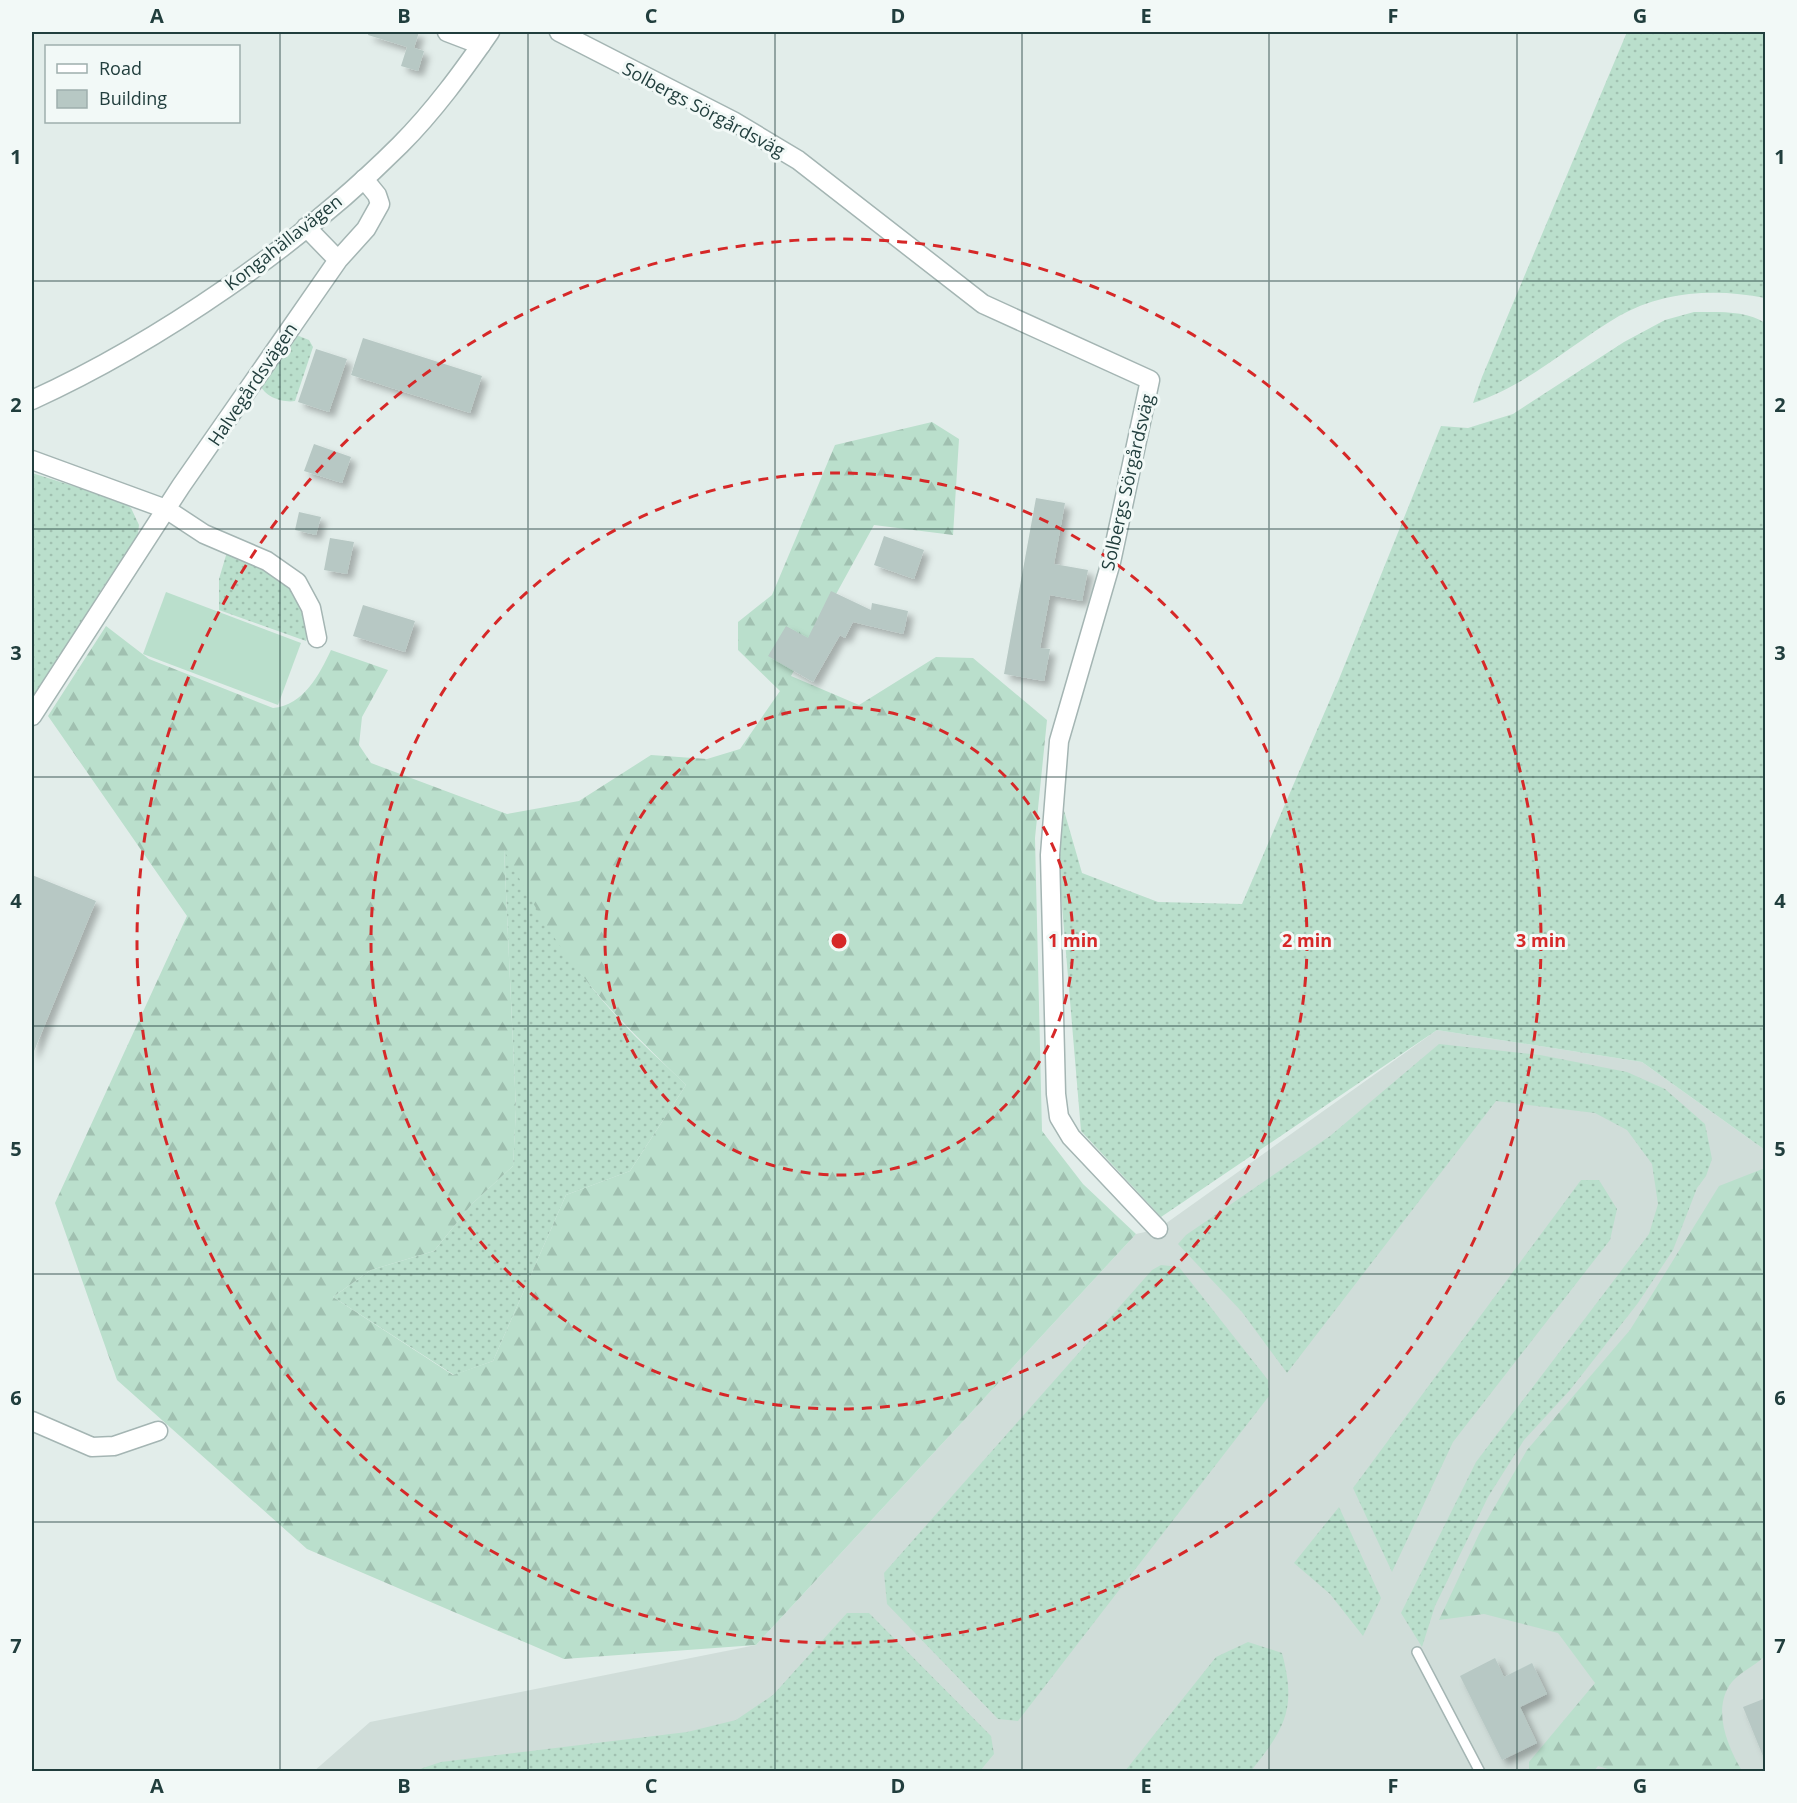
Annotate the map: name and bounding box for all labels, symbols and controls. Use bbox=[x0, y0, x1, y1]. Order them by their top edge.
text: A bbox=[150, 2, 164, 29]
text: B bbox=[397, 2, 411, 29]
text: C bbox=[645, 2, 658, 29]
text: D bbox=[891, 2, 905, 29]
text: E bbox=[1140, 2, 1152, 29]
text: F bbox=[1388, 2, 1398, 29]
text: G bbox=[1633, 2, 1647, 29]
legend bbox=[45, 45, 240, 123]
text: Road bbox=[99, 56, 142, 80]
street label: Solbergs Sörgårdsväg bbox=[619, 56, 789, 162]
text: Building bbox=[99, 86, 167, 110]
text: 1 bbox=[10, 143, 22, 170]
text: 1 bbox=[1774, 143, 1786, 170]
street label: Kongahällavägen bbox=[219, 189, 347, 295]
street label: Halvegårdsvägen bbox=[202, 318, 302, 450]
text: 2 bbox=[10, 391, 22, 418]
street label: Solbergs Sörgårdsväg bbox=[1095, 391, 1159, 573]
text: 2 bbox=[1774, 391, 1786, 418]
text: 3 bbox=[10, 639, 22, 666]
text: 3 bbox=[1774, 639, 1786, 666]
text: 4 bbox=[10, 887, 22, 914]
text: 4 bbox=[1774, 887, 1786, 914]
text: 1 min bbox=[1048, 928, 1098, 952]
text: 2 min bbox=[1282, 928, 1332, 952]
text: 3 min bbox=[1516, 928, 1566, 952]
centre of rings bbox=[829, 931, 849, 951]
text: 5 bbox=[10, 1135, 22, 1162]
text: 5 bbox=[1774, 1135, 1786, 1162]
text: 6 bbox=[10, 1384, 22, 1411]
text: 6 bbox=[1774, 1384, 1786, 1411]
text: 7 bbox=[10, 1632, 22, 1659]
text: 7 bbox=[1774, 1632, 1786, 1659]
text: A bbox=[150, 1772, 164, 1799]
text: B bbox=[397, 1772, 411, 1799]
text: C bbox=[645, 1772, 658, 1799]
text: D bbox=[891, 1772, 905, 1799]
text: E bbox=[1140, 1772, 1152, 1799]
text: F bbox=[1388, 1772, 1398, 1799]
text: G bbox=[1633, 1772, 1647, 1799]

